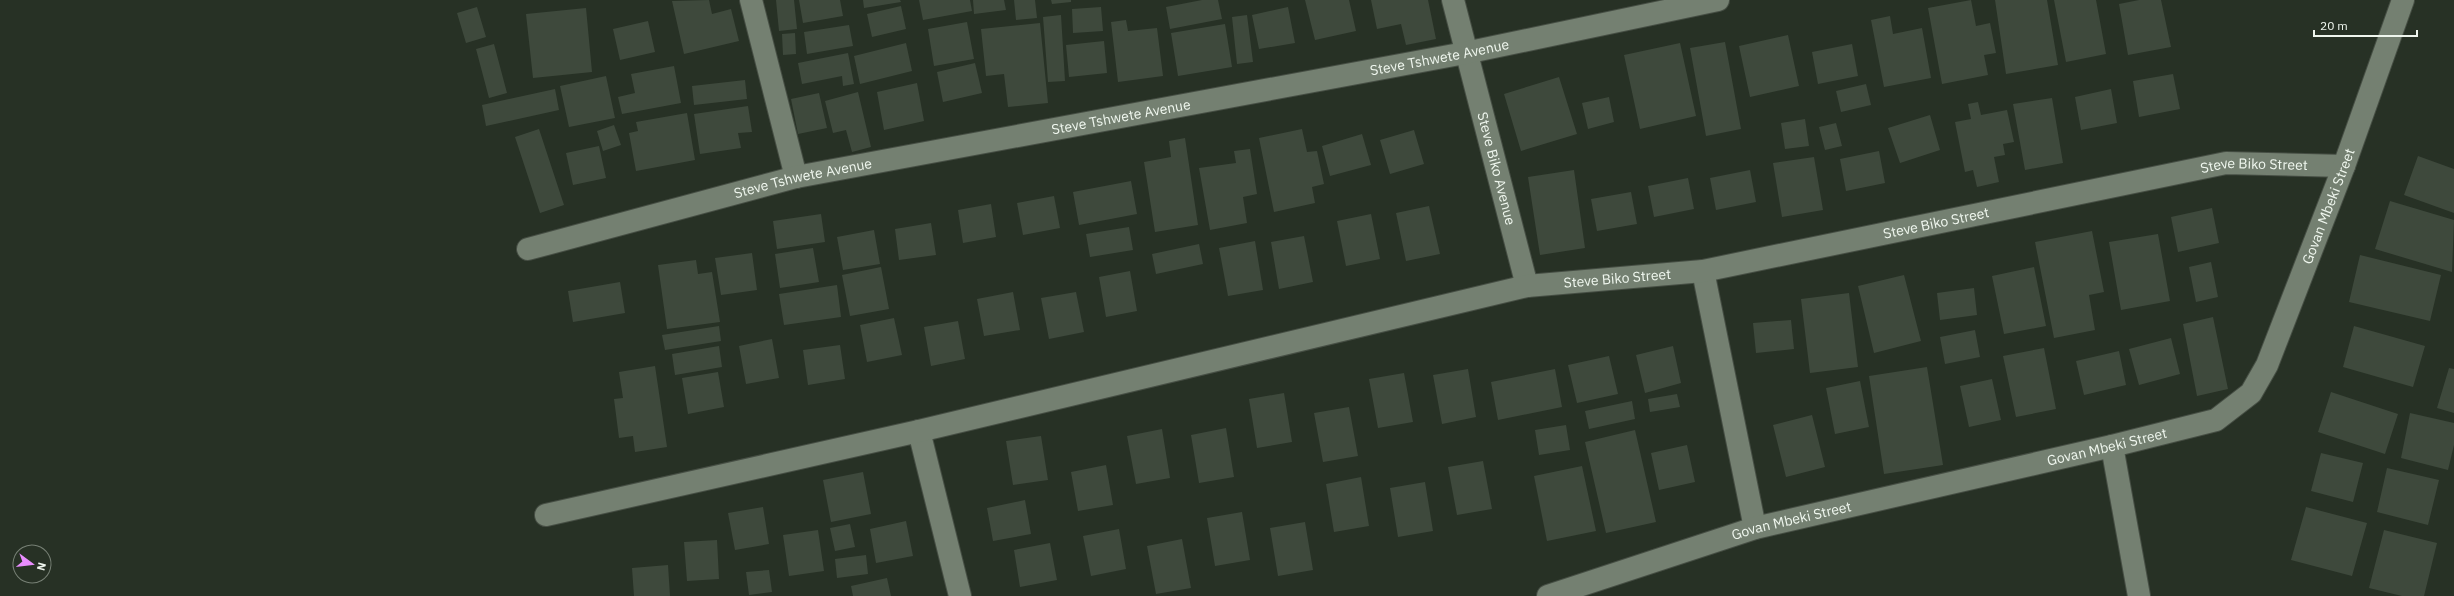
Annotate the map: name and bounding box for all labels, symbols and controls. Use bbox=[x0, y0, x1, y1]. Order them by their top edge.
scale bar bbox=[2314, 12, 2417, 38]
text: 20 m bbox=[2320, 18, 2348, 33]
street label: Steve Tshwete Avenue bbox=[1369, 35, 1511, 79]
street label: Steve Tshwete Avenue bbox=[1050, 95, 1192, 138]
street label: Steve Biko Avenue bbox=[1473, 110, 1520, 227]
street label: Govan Mbeki Street bbox=[2298, 146, 2359, 267]
street label: Steve Tshwete Avenue bbox=[732, 154, 874, 202]
street label: Steve Biko Street bbox=[2199, 154, 2308, 177]
street label: Steve Biko Street bbox=[1881, 203, 1991, 243]
street label: Steve Biko Street bbox=[1563, 265, 1672, 292]
street label: Govan Mbeki Street bbox=[2045, 424, 2169, 470]
street label: Govan Mbeki Street bbox=[1729, 497, 1853, 544]
north arrow bbox=[12, 544, 52, 584]
text: N bbox=[34, 561, 49, 572]

